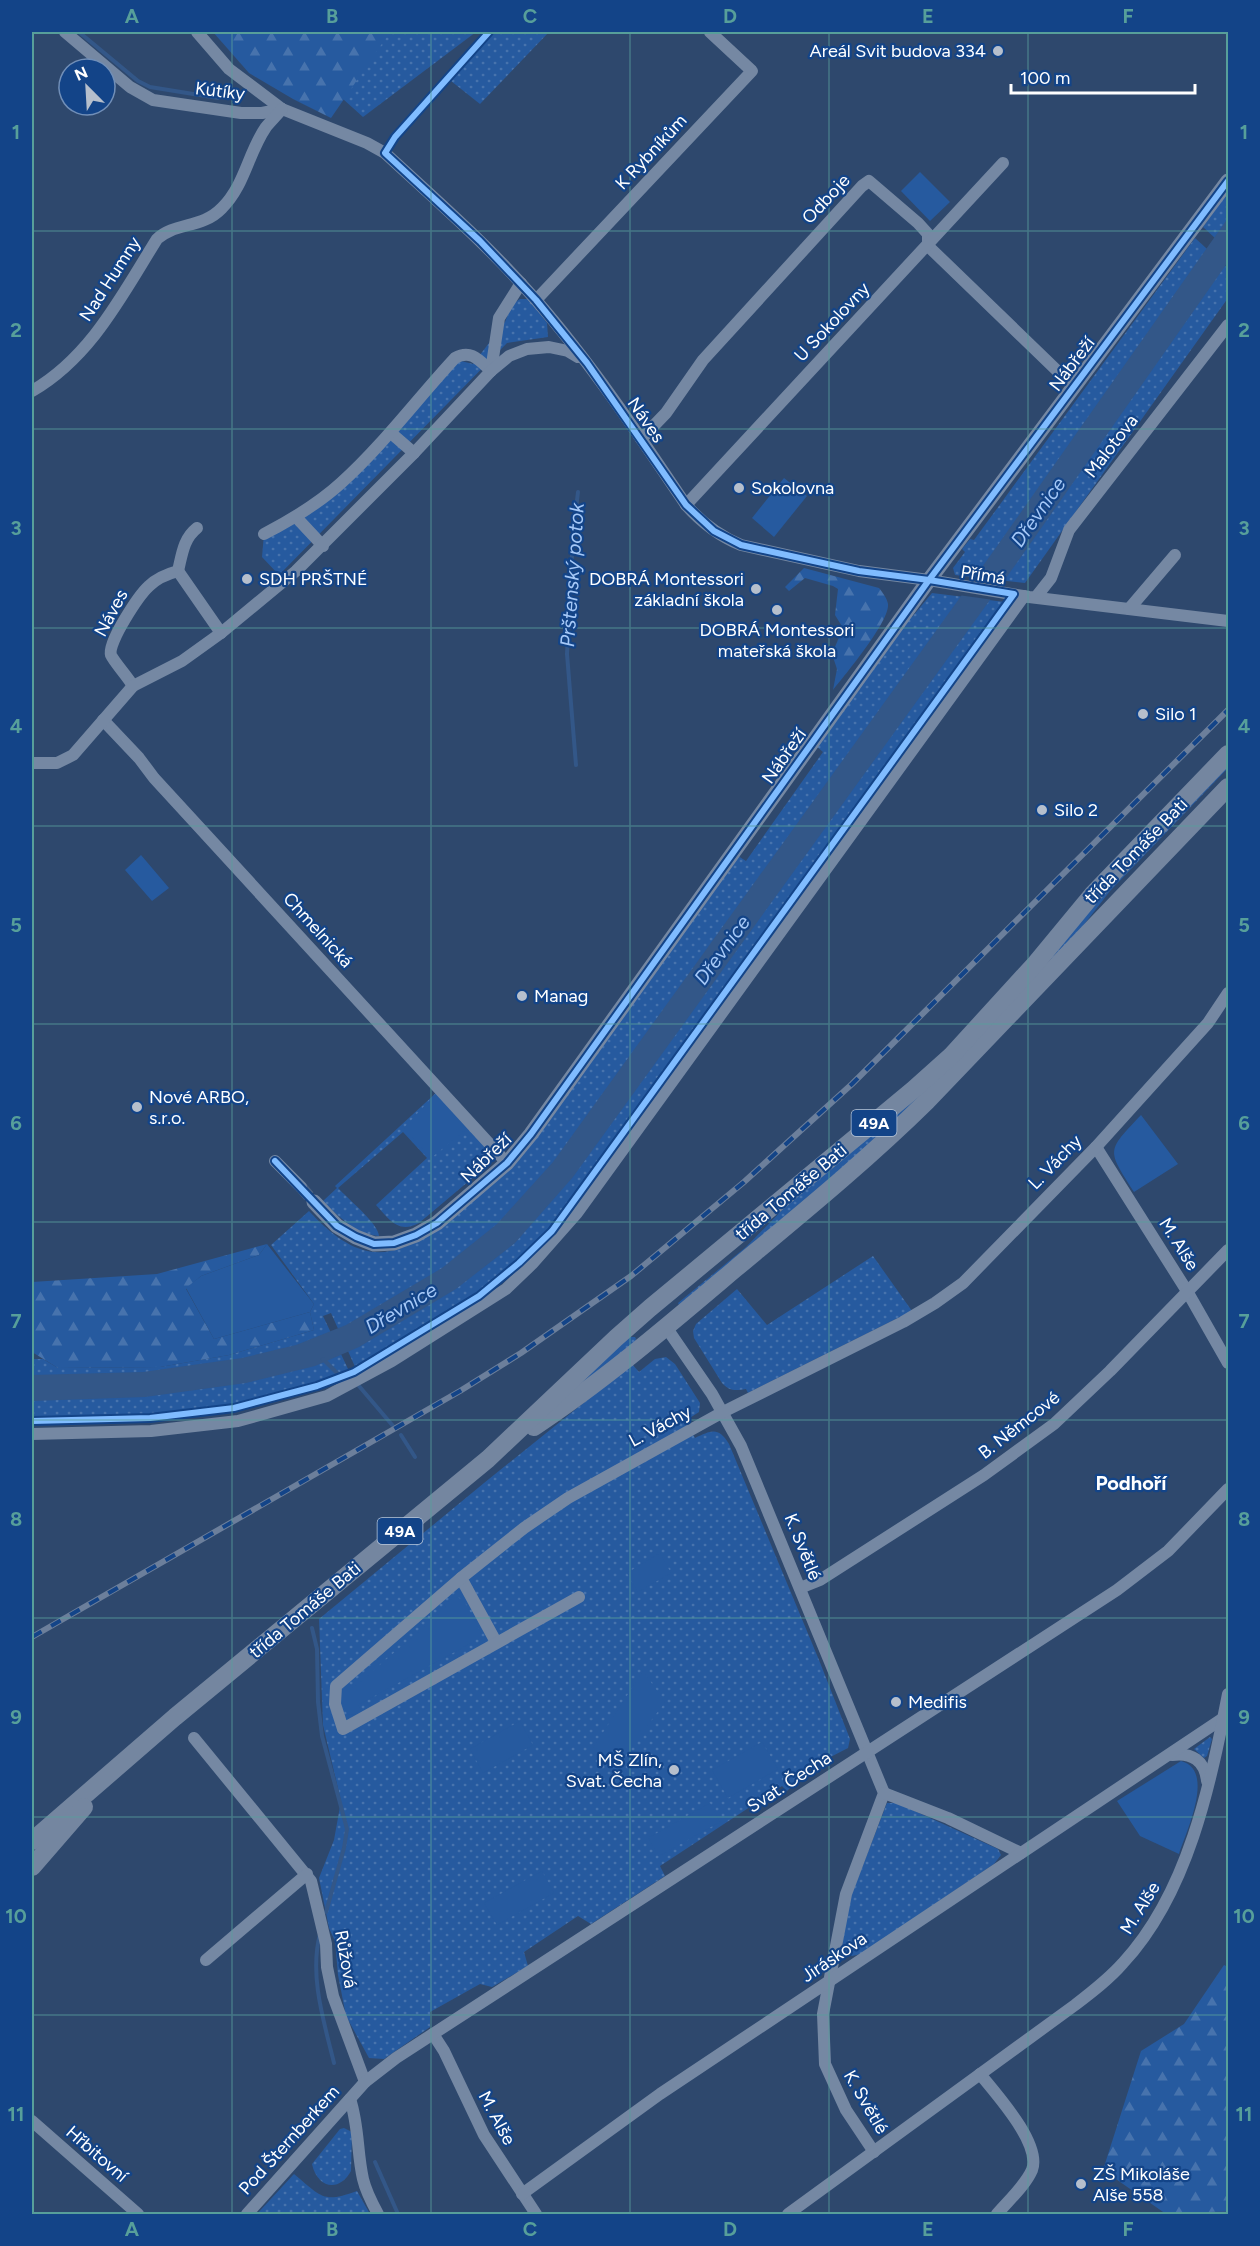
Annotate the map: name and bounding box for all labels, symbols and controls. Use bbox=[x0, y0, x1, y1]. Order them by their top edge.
text: A bbox=[125, 4, 140, 28]
text: B bbox=[326, 4, 338, 28]
text: C bbox=[523, 4, 537, 28]
text: D bbox=[723, 4, 737, 28]
text: E bbox=[922, 4, 934, 28]
text: F bbox=[1122, 4, 1134, 28]
place label: Areál Svit budova 334 bbox=[810, 40, 986, 62]
marker: Areál Svit budova 334 bbox=[991, 44, 1005, 58]
north arrow bbox=[57, 57, 117, 117]
scale bar bbox=[1011, 57, 1196, 95]
text: N bbox=[72, 63, 91, 85]
text: 100 m bbox=[1020, 67, 1070, 89]
street label: Kútíky bbox=[194, 77, 247, 105]
street label: K Rybníkům bbox=[611, 110, 691, 194]
text: 1 bbox=[12, 120, 20, 144]
text: 1 bbox=[1240, 120, 1248, 144]
street label: Odboje bbox=[797, 169, 855, 229]
street label: Nad Humny bbox=[75, 232, 146, 325]
street label: U Sokolovny bbox=[790, 277, 875, 366]
text: 2 bbox=[10, 318, 22, 342]
text: 2 bbox=[1238, 318, 1250, 342]
street label: Nábřeží bbox=[1044, 332, 1100, 396]
street label: Náves bbox=[623, 393, 669, 447]
street label: Malotova bbox=[1080, 410, 1142, 482]
water label: Dřevnice bbox=[1005, 472, 1071, 551]
place label: Sokolovna bbox=[751, 477, 834, 499]
marker: Sokolovna bbox=[732, 481, 746, 495]
water label: Prštenský potok bbox=[555, 501, 589, 648]
text: 3 bbox=[10, 516, 22, 540]
text: 3 bbox=[1238, 516, 1250, 540]
street label: Přímá bbox=[959, 561, 1007, 589]
place label: SDH PRŠTNÉ bbox=[259, 568, 368, 590]
place label: DOBRÁ Montessori základní škola bbox=[589, 568, 744, 611]
marker: SDH PRŠTNÉ bbox=[240, 572, 254, 586]
marker: DOBRÁ Montessori základní škola bbox=[749, 582, 763, 596]
street label: Náves bbox=[89, 586, 133, 640]
marker: DOBRÁ Montessori mateřská škola bbox=[770, 603, 784, 617]
place label: DOBRÁ Montessori mateřská škola bbox=[699, 619, 855, 662]
place label: Silo 1 bbox=[1155, 703, 1197, 725]
marker: Silo 1 bbox=[1136, 707, 1150, 721]
text: 4 bbox=[10, 714, 23, 738]
text: 4 bbox=[1238, 714, 1251, 738]
street label: Nábřeží bbox=[757, 723, 811, 788]
street label: třída Tomáše Bati bbox=[1080, 793, 1192, 909]
place label: Silo 2 bbox=[1054, 799, 1098, 821]
marker: Silo 2 bbox=[1035, 803, 1049, 817]
street label: Chmelnická bbox=[278, 888, 358, 972]
water label: Dřevnice bbox=[689, 911, 755, 989]
text: 5 bbox=[10, 913, 22, 937]
text: 5 bbox=[1238, 913, 1250, 937]
place label: Manag bbox=[534, 985, 588, 1007]
marker: Manag bbox=[515, 989, 529, 1003]
place label: Nové ARBO, s.r.o. bbox=[149, 1086, 249, 1129]
marker: Nové ARBO, s.r.o. bbox=[130, 1100, 144, 1114]
road number: 49A bbox=[852, 1110, 896, 1136]
text: 6 bbox=[10, 1111, 22, 1135]
text: 6 bbox=[1238, 1111, 1250, 1135]
street label: Nábřeží bbox=[456, 1128, 517, 1188]
street label: L. Váchy bbox=[1024, 1130, 1087, 1194]
street label: třída Tomáše Bati bbox=[731, 1139, 851, 1245]
street label: M. Alše bbox=[1154, 1214, 1204, 1275]
water label: Dřevnice bbox=[361, 1277, 441, 1339]
text: 7 bbox=[10, 1309, 22, 1333]
text: 7 bbox=[1238, 1309, 1250, 1333]
street label: B. Němcové bbox=[974, 1386, 1064, 1464]
street label: L. Váchy bbox=[625, 1400, 695, 1452]
district label: Podhoří bbox=[1095, 1471, 1168, 1495]
text: 8 bbox=[10, 1507, 22, 1531]
text: 8 bbox=[1238, 1507, 1250, 1531]
street label: K. Světlé bbox=[780, 1510, 826, 1584]
road number: 49A bbox=[378, 1518, 422, 1544]
street label: třída Tomáše Bati bbox=[245, 1557, 365, 1663]
place label: Medifis bbox=[908, 1691, 967, 1713]
marker: Medifis bbox=[889, 1695, 903, 1709]
text: 9 bbox=[10, 1705, 22, 1729]
text: 9 bbox=[1238, 1705, 1250, 1729]
street label: Svat. Čecha bbox=[743, 1747, 835, 1817]
place label: MŠ Zlín, Svat. Čecha bbox=[566, 1749, 662, 1792]
marker: MŠ Zlín, Svat. Čecha bbox=[667, 1763, 681, 1777]
street label: M. Alše bbox=[1115, 1877, 1165, 1938]
text: 10 bbox=[5, 1904, 27, 1928]
text: 10 bbox=[1233, 1904, 1255, 1928]
street label: Jiráskova bbox=[797, 1927, 871, 1987]
street label: Růžová bbox=[330, 1928, 362, 1990]
street label: K. Světlé bbox=[839, 2066, 893, 2138]
street label: Pod Šternberkem bbox=[234, 2081, 344, 2199]
street label: M. Alše bbox=[474, 2087, 520, 2149]
text: 11 bbox=[8, 2102, 24, 2126]
text: 11 bbox=[1236, 2102, 1252, 2126]
street label: Hřbitovní bbox=[62, 2121, 133, 2187]
place label: ZŠ Mikoláše Alše 558 bbox=[1093, 2163, 1190, 2206]
marker: ZŠ Mikoláše Alše 558 bbox=[1074, 2177, 1088, 2191]
text: A bbox=[125, 2217, 140, 2241]
text: B bbox=[326, 2217, 338, 2241]
text: C bbox=[523, 2217, 537, 2241]
text: D bbox=[723, 2217, 737, 2241]
text: E bbox=[922, 2217, 934, 2241]
text: F bbox=[1122, 2217, 1134, 2241]

